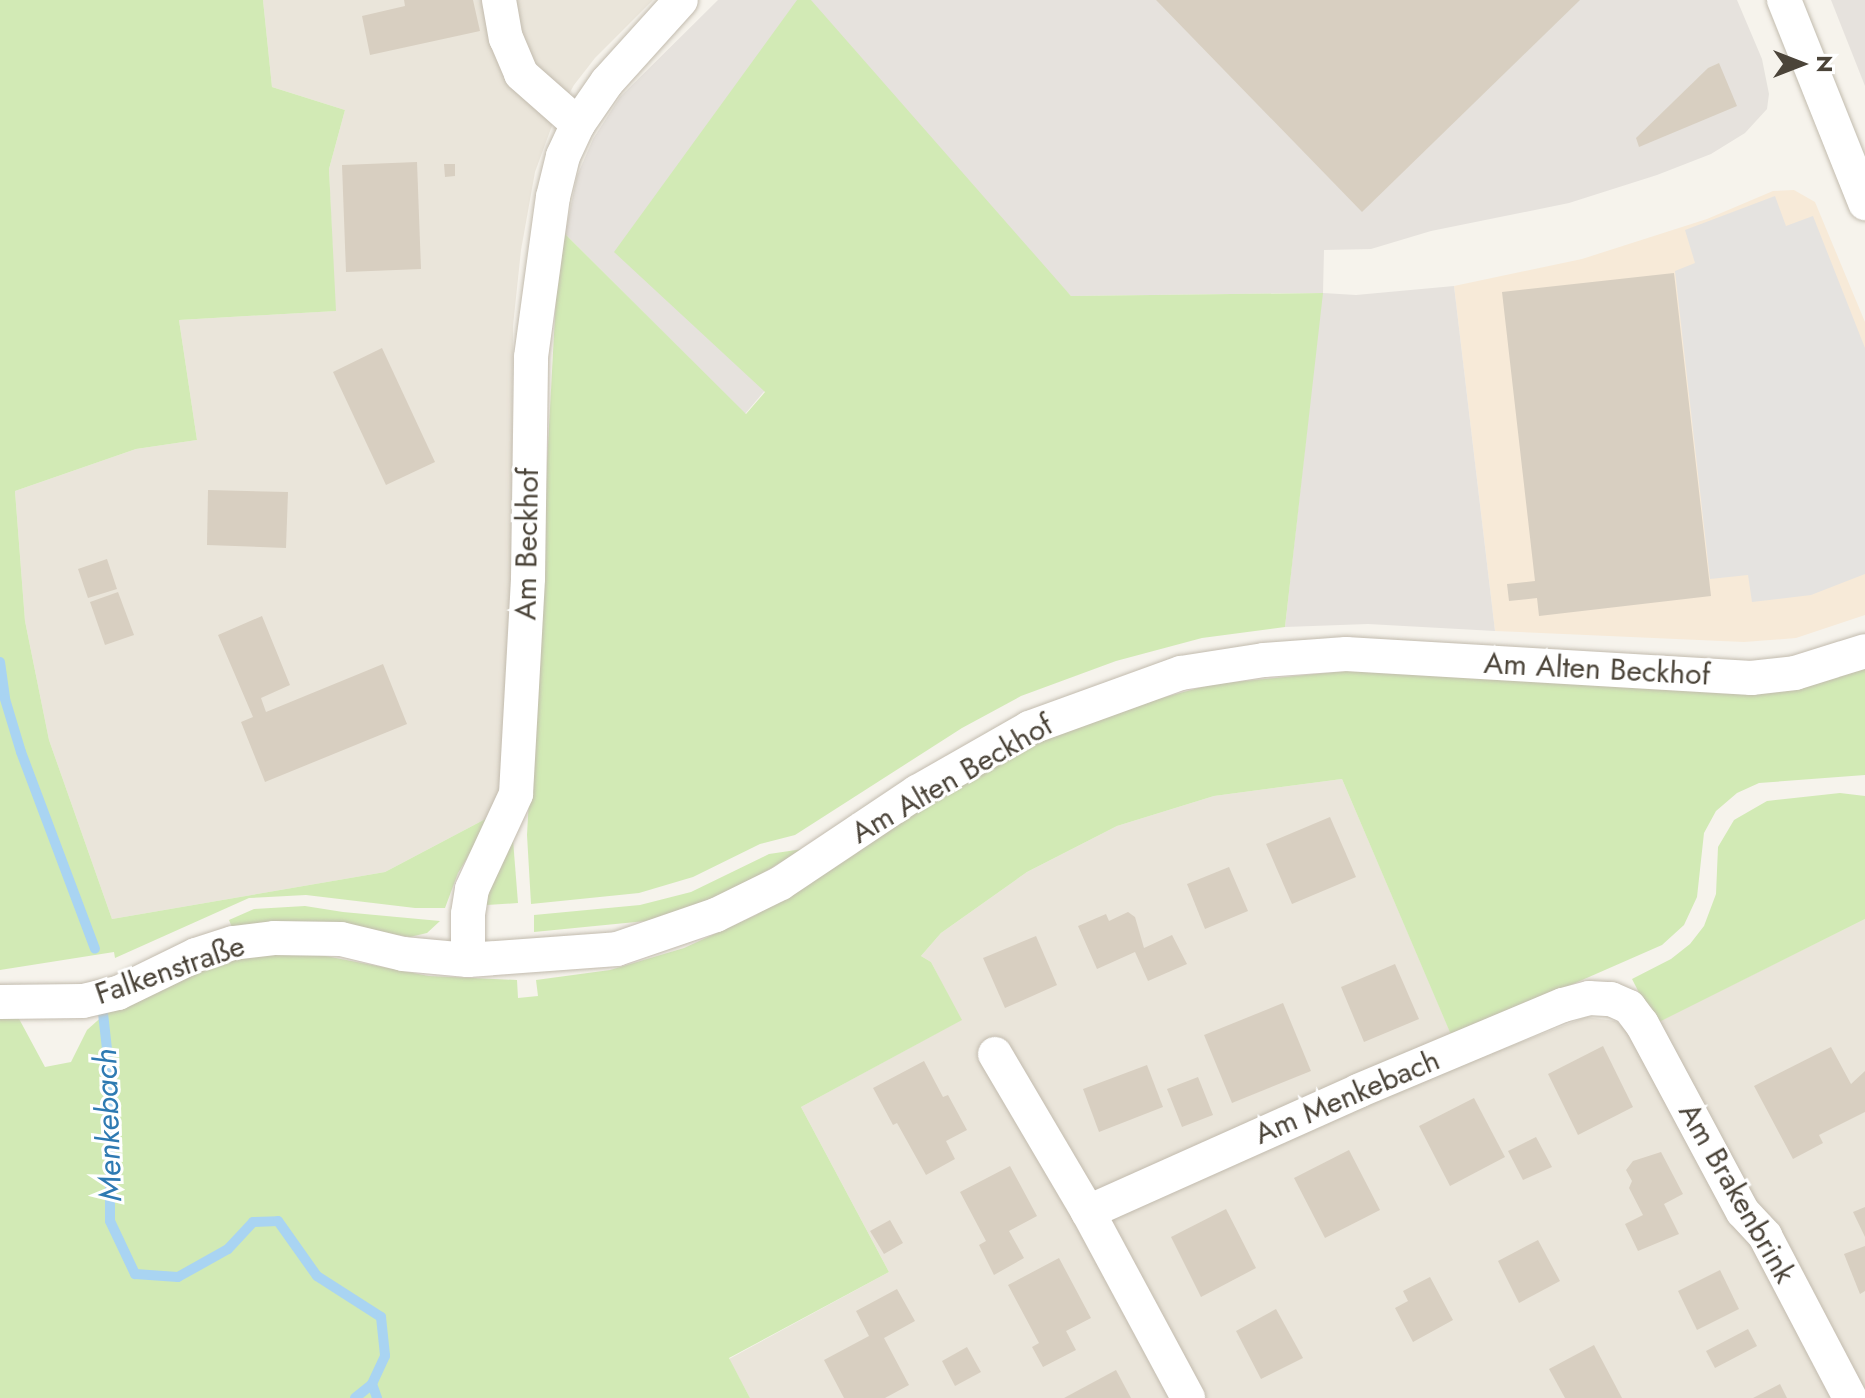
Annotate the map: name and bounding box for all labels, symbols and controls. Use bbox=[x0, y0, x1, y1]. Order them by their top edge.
north arrow bbox=[1761, 24, 1841, 104]
text: N bbox=[1809, 55, 1841, 73]
street label: Am Beckhof bbox=[508, 467, 546, 621]
street label: Am Alten Beckhof bbox=[1483, 645, 1711, 693]
street label: Am Alten Beckhof bbox=[845, 707, 1059, 851]
street label: Falkenstraße bbox=[90, 928, 250, 1012]
street label: Am Menkebach bbox=[1249, 1042, 1445, 1152]
water label: Menkebach bbox=[86, 1048, 130, 1202]
street label: Am Brakenbrink bbox=[1671, 1097, 1803, 1289]

